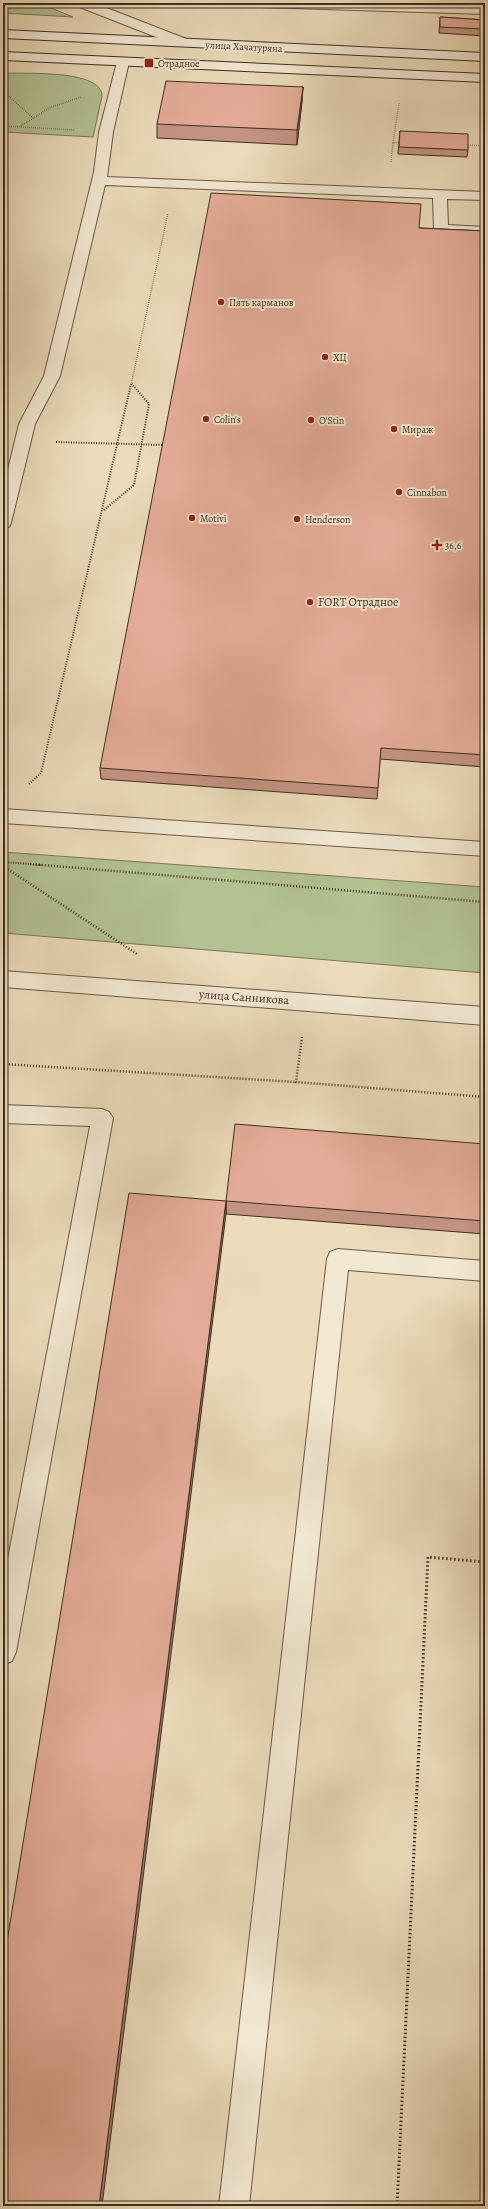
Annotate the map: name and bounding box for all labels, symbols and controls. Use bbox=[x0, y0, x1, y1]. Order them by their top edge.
street label: улица Хачатуряна bbox=[204, 38, 283, 56]
marker: Отрадное bbox=[143, 57, 155, 69]
place label: Отрадное bbox=[158, 57, 200, 71]
place label: Пять карманов bbox=[229, 296, 294, 310]
marker: Пять карманов bbox=[216, 297, 226, 307]
place label: ХЦ bbox=[333, 351, 347, 364]
marker: ХЦ bbox=[320, 352, 330, 362]
place label: Colin's bbox=[214, 413, 241, 426]
marker: Colin's bbox=[201, 414, 211, 424]
place label: O'Stin bbox=[319, 414, 345, 427]
marker: O'Stin bbox=[306, 415, 316, 425]
place label: Мираж bbox=[402, 423, 434, 437]
marker: Мираж bbox=[389, 424, 399, 434]
place label: Cinnabon bbox=[407, 486, 448, 499]
marker: Cinnabon bbox=[394, 487, 404, 497]
place label: Motivi bbox=[200, 512, 227, 525]
marker: Motivi bbox=[187, 513, 197, 523]
place label: Henderson bbox=[305, 513, 351, 526]
marker: Henderson bbox=[292, 514, 302, 524]
place label: 36,6 bbox=[445, 539, 462, 552]
marker: 36,6 bbox=[432, 540, 442, 550]
place label: FORT Отрадное bbox=[318, 594, 399, 610]
marker: FORT Отрадное bbox=[305, 597, 315, 607]
street label: улица Санникова bbox=[197, 986, 290, 1008]

